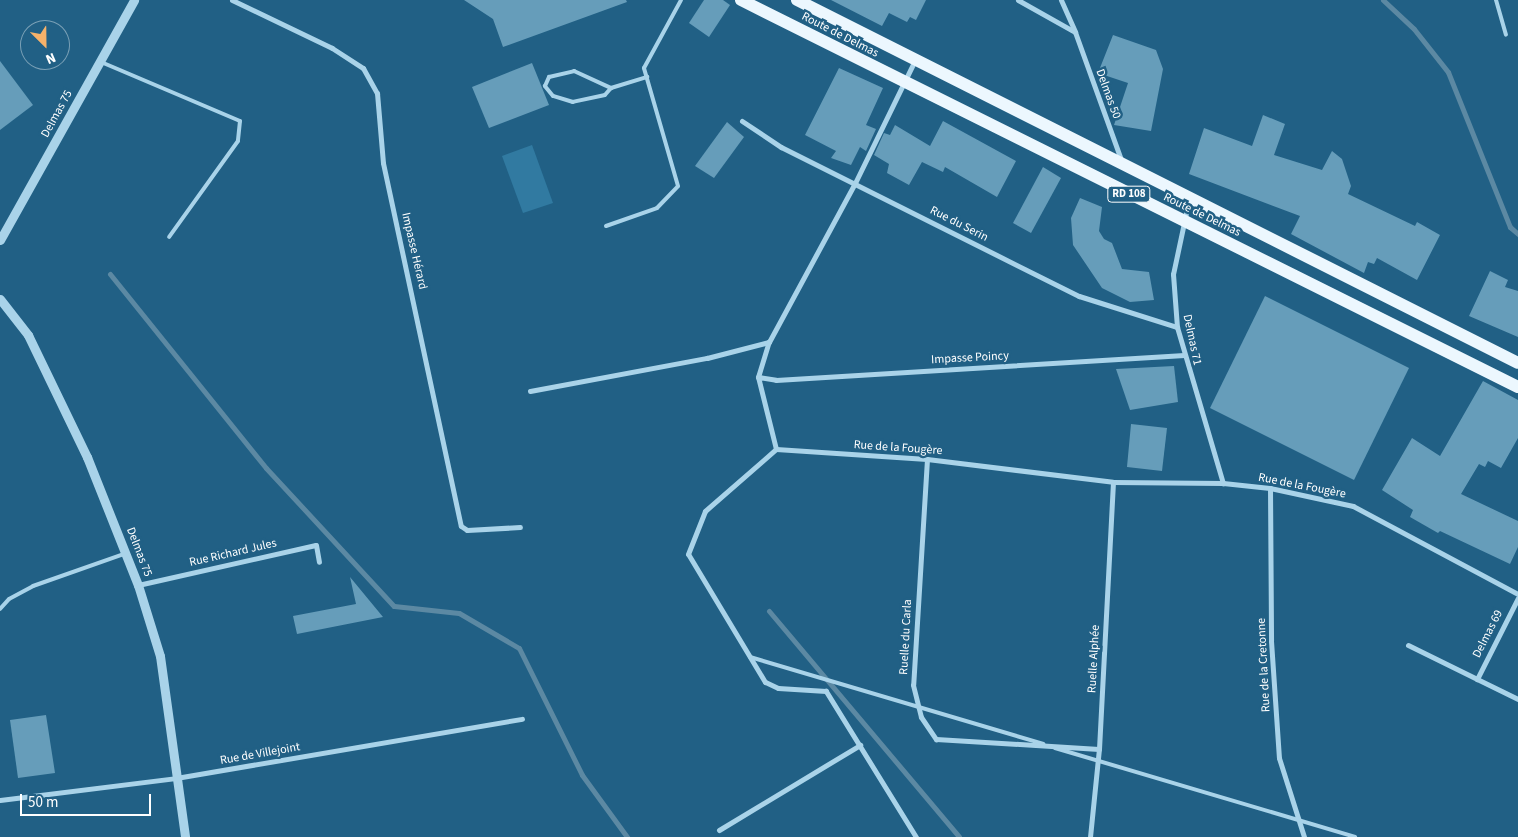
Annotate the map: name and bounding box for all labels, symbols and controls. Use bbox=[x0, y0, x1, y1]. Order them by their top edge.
street label: Route de Delmas bbox=[799, 9, 881, 61]
north arrow bbox=[20, 20, 70, 70]
text: N bbox=[42, 47, 59, 69]
street label: Delmas 50 bbox=[1092, 67, 1124, 121]
street label: Delmas 75 bbox=[38, 88, 76, 140]
road number: RD 108 bbox=[1106, 185, 1152, 202]
street label: Route de Delmas bbox=[1161, 190, 1243, 240]
street label: Rue du Serin bbox=[928, 203, 990, 245]
street label: Impasse Hérard bbox=[398, 211, 430, 291]
street label: Delmas 71 bbox=[1180, 313, 1204, 367]
street label: Impasse Poincy bbox=[931, 349, 1009, 367]
street label: Rue de la Fougère bbox=[853, 438, 943, 458]
street label: Rue de la Fougère bbox=[1257, 470, 1347, 502]
street label: Delmas 75 bbox=[123, 525, 155, 579]
street label: Rue Richard Jules bbox=[188, 536, 278, 570]
street label: Ruelle du Carla bbox=[897, 599, 915, 675]
street label: Delmas 69 bbox=[1470, 608, 1506, 660]
street label: Rue de la Cretonne bbox=[1254, 617, 1274, 713]
street label: Ruelle Alphée bbox=[1085, 624, 1103, 694]
street label: Rue de Villejoint bbox=[219, 740, 301, 768]
scale bar bbox=[22, 784, 154, 816]
text: 50 m bbox=[28, 792, 58, 813]

